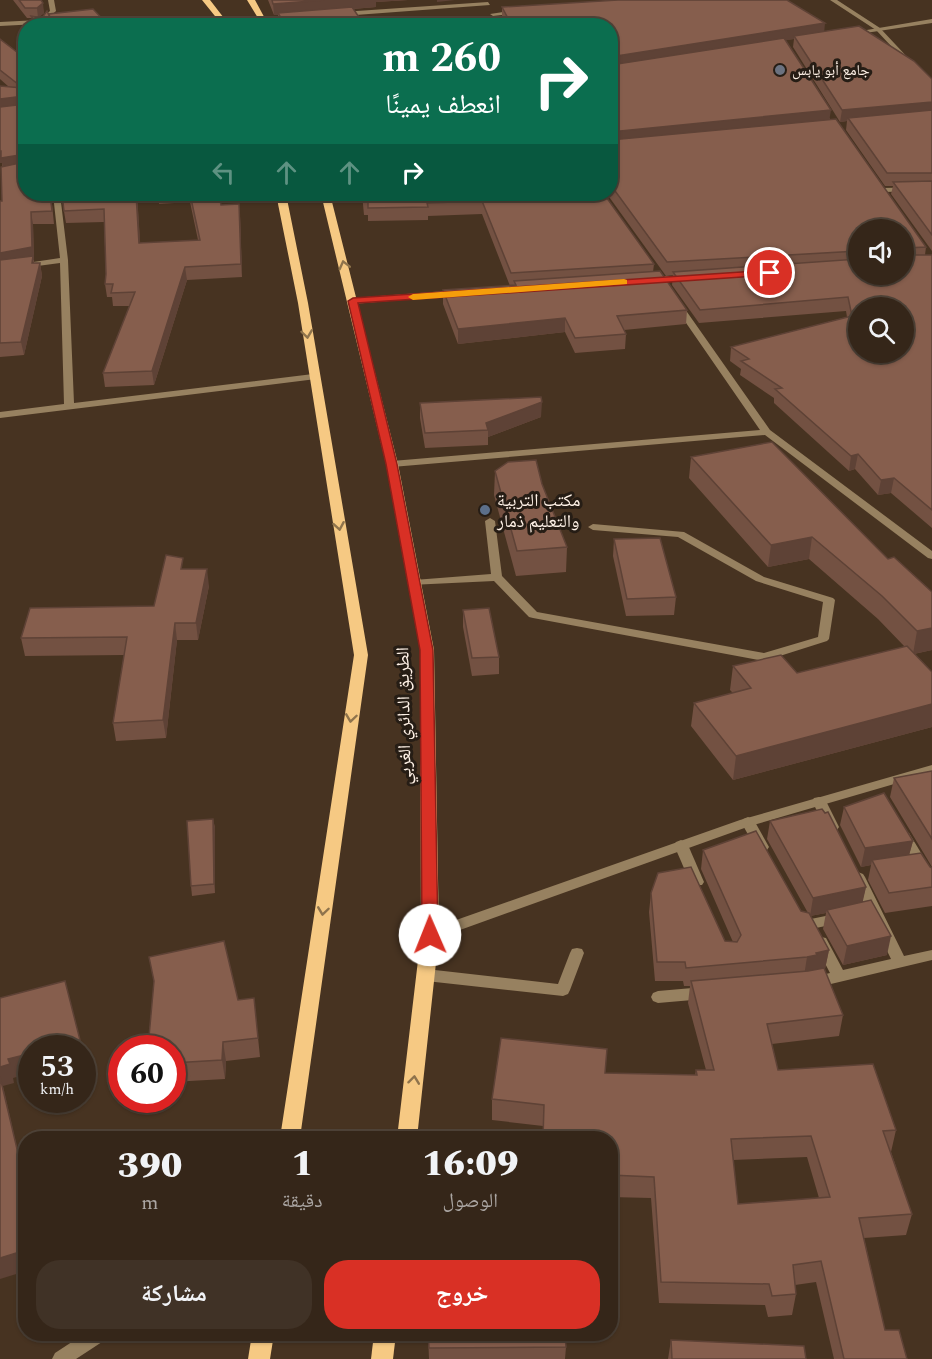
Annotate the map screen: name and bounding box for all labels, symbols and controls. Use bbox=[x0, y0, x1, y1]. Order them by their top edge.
text: 260 m bbox=[382, 27, 501, 90]
icon: right bbox=[522, 42, 600, 120]
place label: جامع أبو يابس bbox=[792, 59, 870, 82]
marker: جامع أبو يابس bbox=[773, 63, 787, 77]
text: انعطف يمينًا bbox=[385, 84, 501, 126]
icon: left bbox=[207, 156, 240, 189]
icon: ahead bbox=[270, 156, 303, 189]
icon: ahead bbox=[333, 156, 366, 189]
icon: right bbox=[396, 156, 429, 189]
map controls bbox=[848, 219, 914, 363]
button: sound bbox=[848, 219, 914, 285]
pin bbox=[744, 247, 795, 298]
icon: arrive bbox=[753, 256, 786, 289]
one-way arrow bbox=[338, 260, 351, 270]
button: search bbox=[848, 297, 914, 363]
one-way arrow bbox=[301, 329, 313, 338]
place label: مكتب التربية والتعليم ذمار bbox=[496, 487, 581, 535]
marker: مكتب التربية والتعليم ذمار bbox=[478, 503, 492, 517]
one-way arrow bbox=[332, 521, 345, 531]
street label: الطريق الدائري الغربي bbox=[389, 647, 419, 785]
one-way arrow bbox=[346, 714, 358, 723]
position arrow bbox=[398, 903, 462, 967]
one-way arrow bbox=[318, 907, 330, 916]
speed limit sign: 60 bbox=[108, 1035, 186, 1113]
text: 53 bbox=[40, 1044, 74, 1090]
one-way arrow bbox=[407, 1076, 420, 1085]
text: km/h bbox=[40, 1078, 74, 1101]
text: 1 bbox=[291, 1137, 313, 1192]
text: 16:09 bbox=[422, 1137, 519, 1192]
text: 390 bbox=[118, 1139, 182, 1194]
text: دقيقة bbox=[282, 1186, 323, 1216]
text: الوصول bbox=[443, 1186, 498, 1216]
text: m bbox=[141, 1188, 159, 1218]
button: مشاركة bbox=[36, 1260, 312, 1329]
button: خروج bbox=[324, 1260, 600, 1329]

